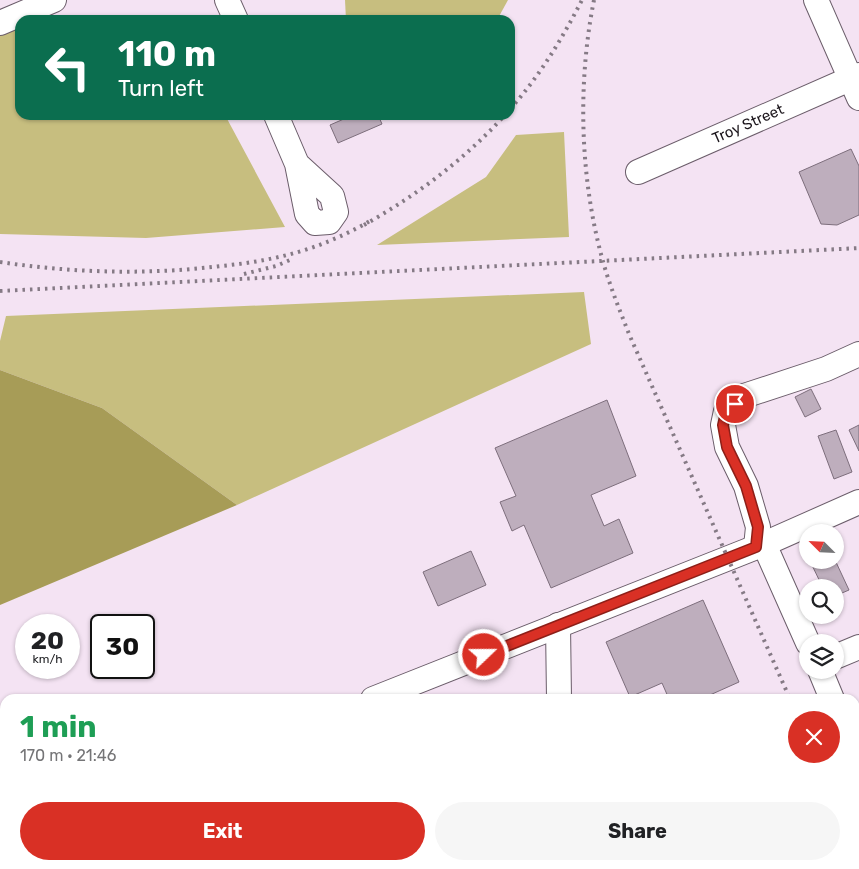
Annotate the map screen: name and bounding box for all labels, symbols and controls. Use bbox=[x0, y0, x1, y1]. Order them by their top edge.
text: 110 m bbox=[118, 33, 216, 75]
icon: left bbox=[35, 35, 100, 100]
text: Turn left bbox=[118, 75, 204, 102]
street label: Troy Street bbox=[709, 100, 787, 147]
pin bbox=[714, 383, 756, 425]
icon: arrive bbox=[721, 390, 749, 418]
north arrow bbox=[799, 524, 844, 569]
map controls bbox=[799, 524, 844, 679]
button: search bbox=[799, 579, 844, 624]
speed limit sign: 30 bbox=[90, 614, 155, 679]
text: 20 bbox=[31, 626, 64, 655]
position arrow bbox=[457, 628, 509, 680]
button: layers bbox=[799, 634, 844, 679]
text: km/h bbox=[33, 652, 62, 666]
text: 1 min bbox=[20, 709, 97, 745]
button: close bbox=[788, 711, 840, 763]
text: 170 m · 21:46 bbox=[20, 746, 116, 765]
button: Exit bbox=[20, 802, 425, 860]
button: Share bbox=[435, 802, 840, 860]

